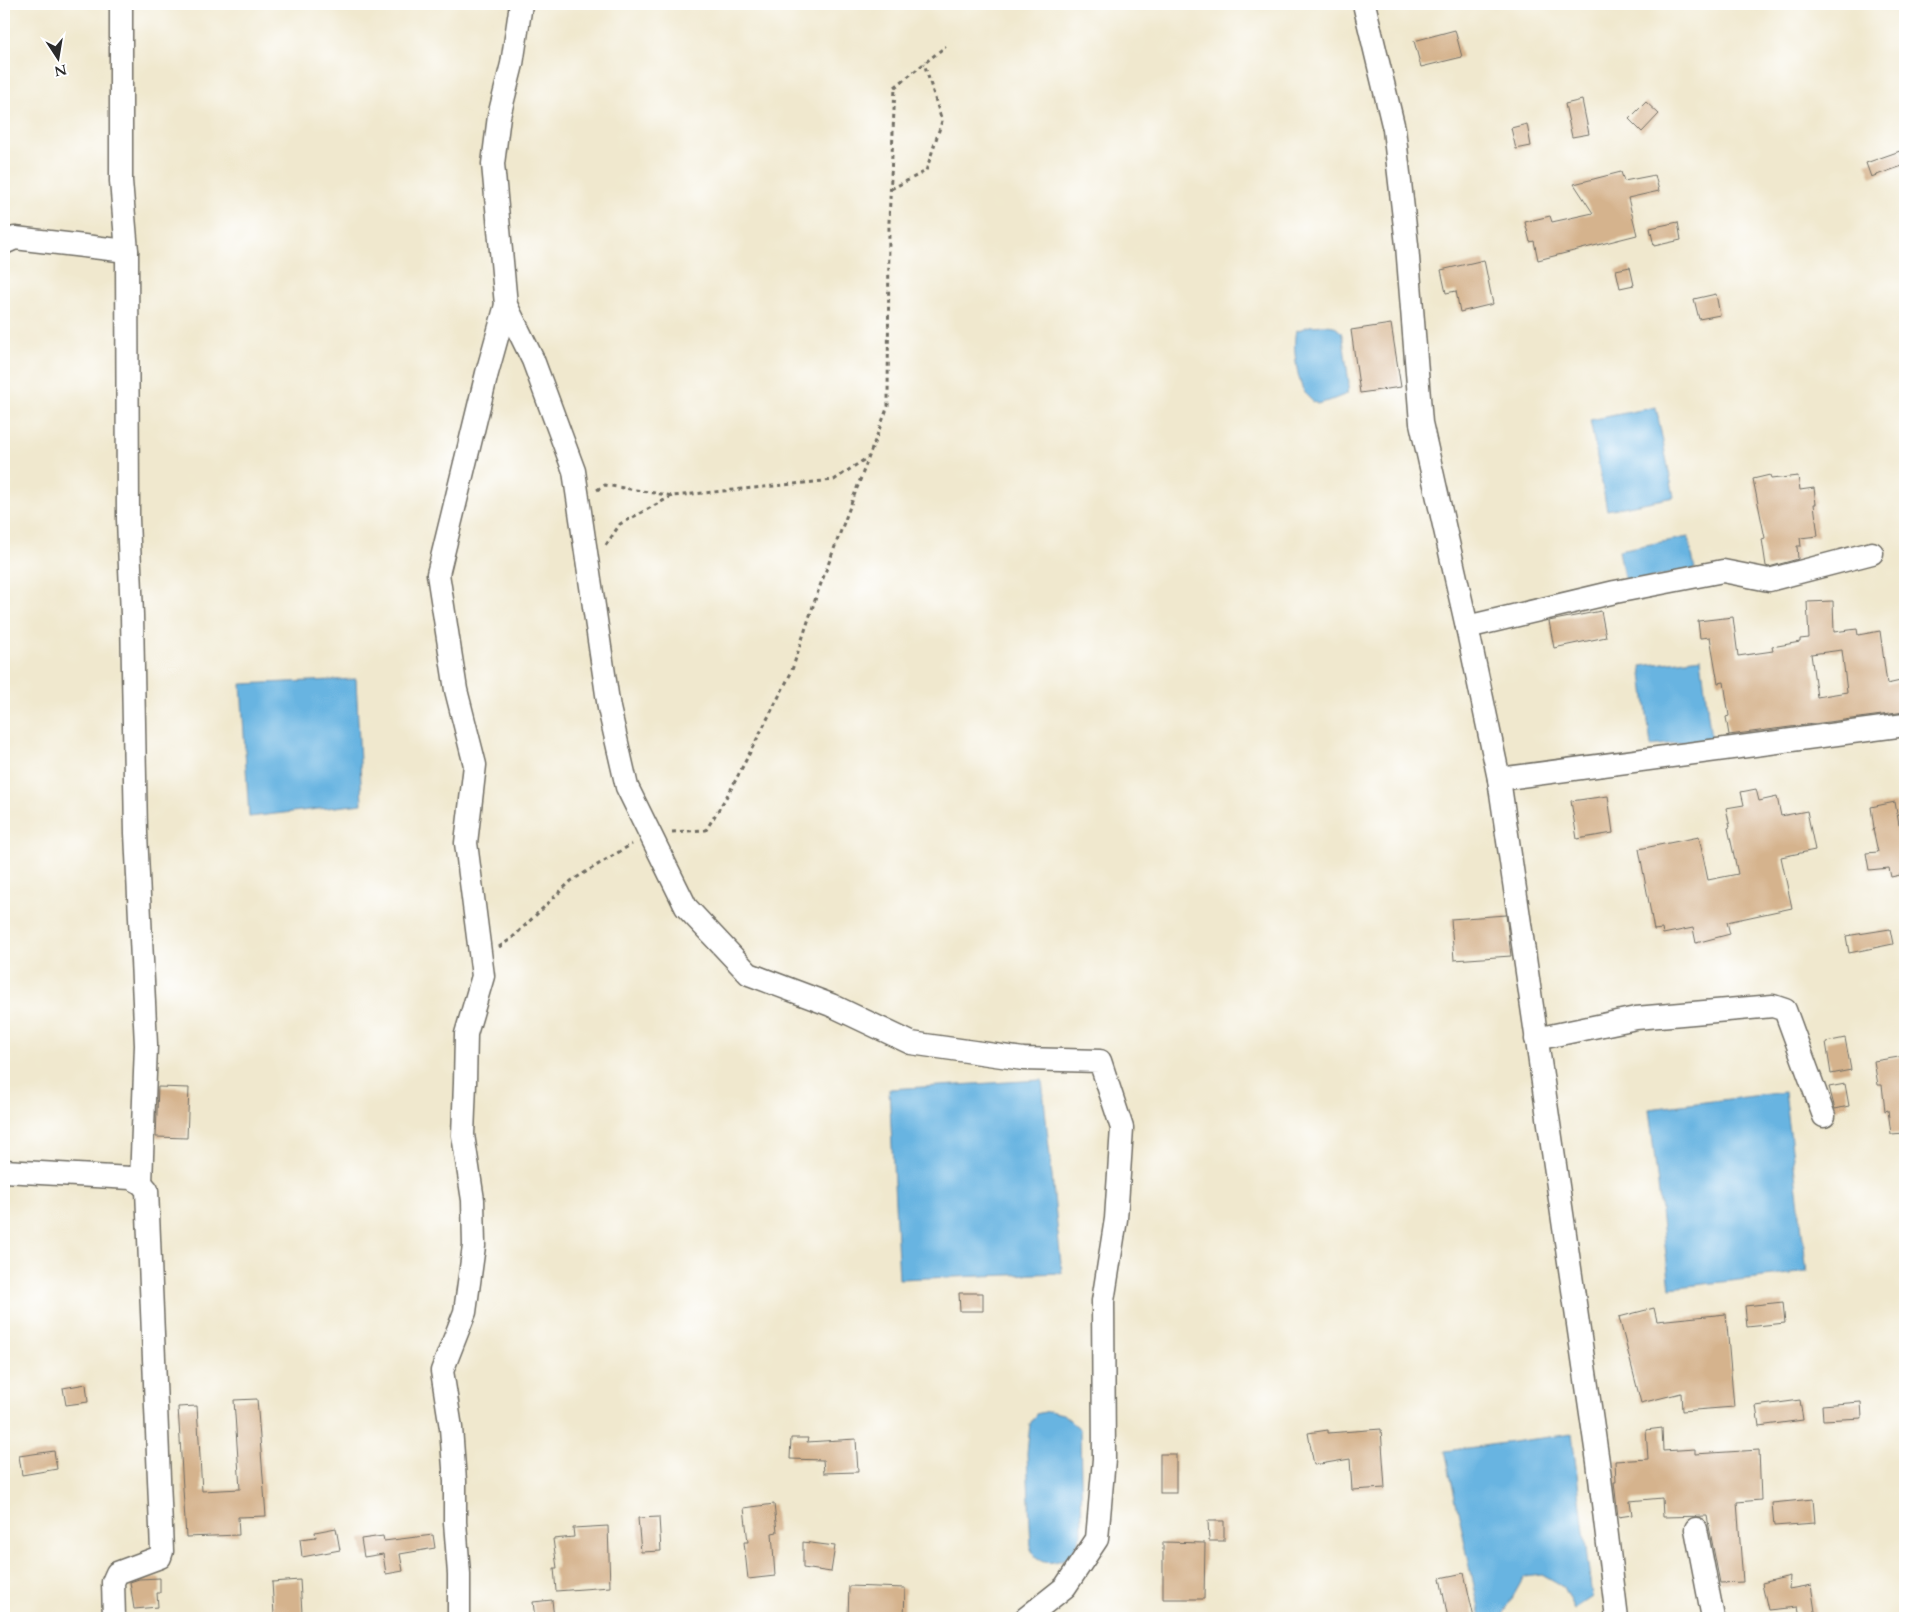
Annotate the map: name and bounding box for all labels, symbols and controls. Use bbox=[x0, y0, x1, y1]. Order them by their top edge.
north arrow bbox=[32, 32, 82, 82]
text: N bbox=[53, 60, 69, 81]

